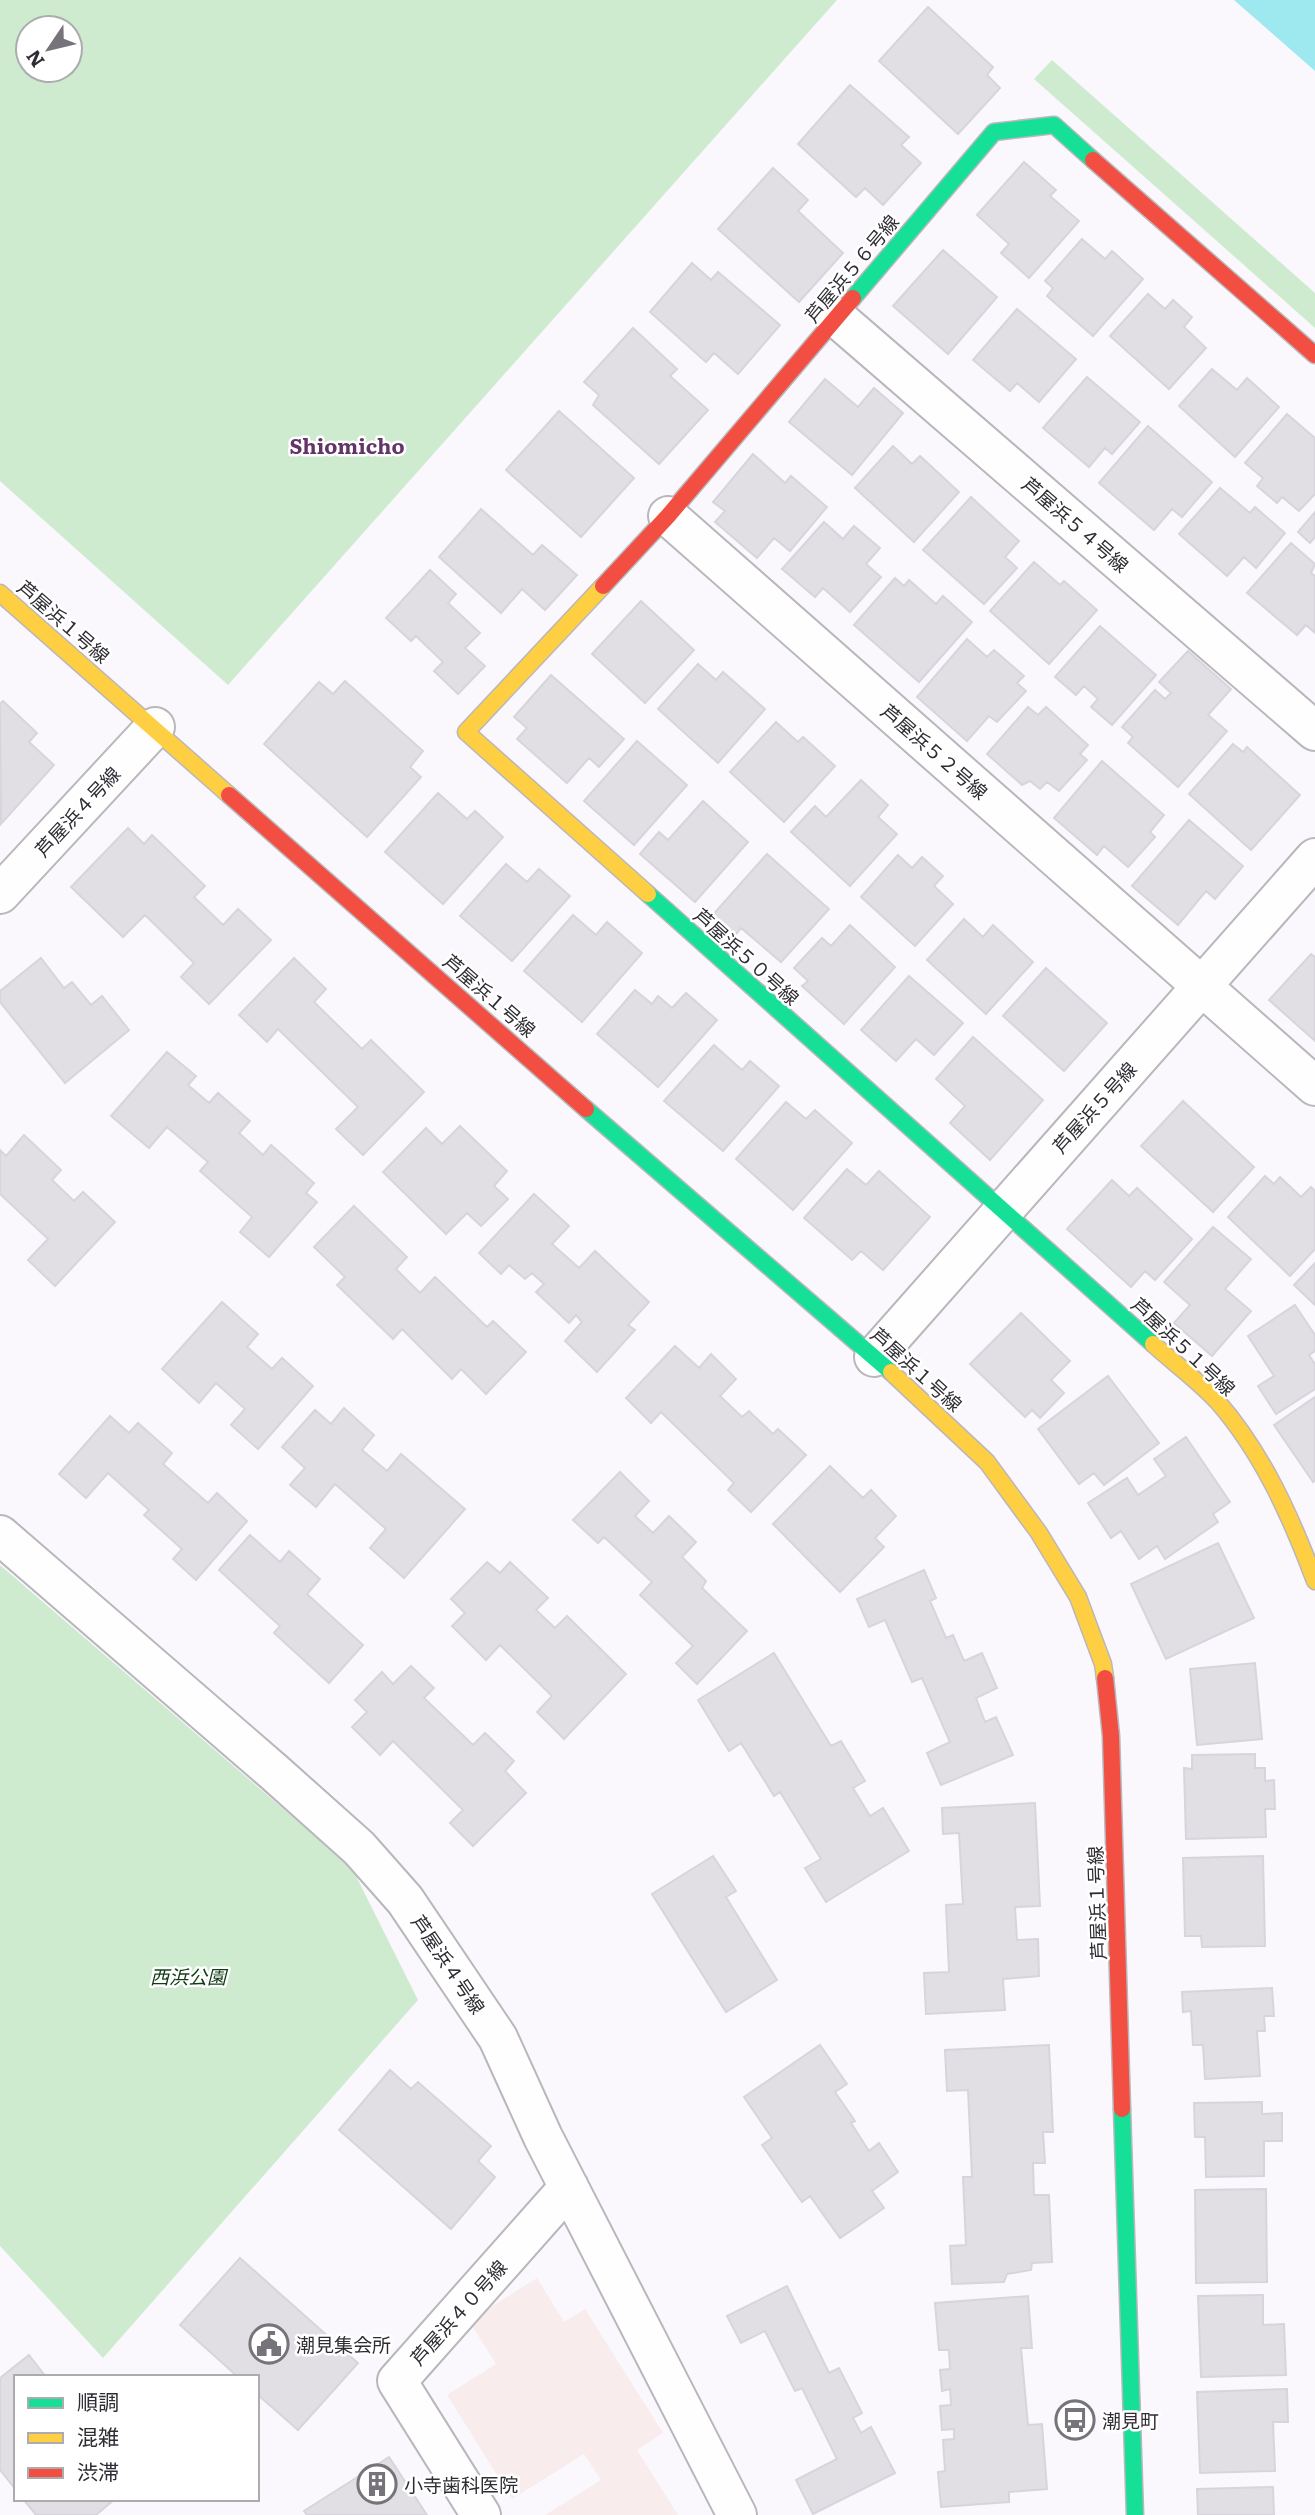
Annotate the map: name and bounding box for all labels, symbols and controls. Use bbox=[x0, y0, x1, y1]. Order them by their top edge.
north arrow bbox=[14, 14, 84, 84]
text: N bbox=[18, 45, 50, 74]
street label: 芦屋浜５６号線 bbox=[798, 208, 904, 328]
district label: Shiomicho bbox=[289, 429, 405, 460]
street label: 芦屋浜５４号線 bbox=[1017, 470, 1135, 578]
street label: 芦屋浜１号線 bbox=[12, 573, 116, 669]
street label: 芦屋浜５２号線 bbox=[876, 697, 994, 805]
street label: 芦屋浜４号線 bbox=[28, 760, 126, 862]
street label: 芦屋浜５０号線 bbox=[688, 901, 806, 1011]
street label: 芦屋浜１号線 bbox=[438, 947, 542, 1043]
street label: 芦屋浜５号線 bbox=[1045, 1055, 1143, 1159]
street label: 芦屋浜５１号線 bbox=[1126, 1290, 1242, 1402]
street label: 芦屋浜１号線 bbox=[865, 1320, 969, 1418]
street label: 芦屋浜１号線 bbox=[1080, 1846, 1112, 1960]
street label: 芦屋浜４号線 bbox=[406, 1909, 492, 2019]
park label: 西浜公園 bbox=[150, 1962, 229, 1990]
street label: 芦屋浜４０号線 bbox=[403, 2253, 513, 2371]
public building icon: 潮見集会所 bbox=[248, 2323, 290, 2365]
place label: 潮見集会所 bbox=[296, 2330, 391, 2358]
legend bbox=[14, 2375, 259, 2501]
text: 順調 bbox=[77, 2385, 119, 2416]
bus stop icon: 潮見町 bbox=[1054, 2399, 1096, 2441]
place label: 潮見町 bbox=[1102, 2406, 1159, 2434]
text: 混雑 bbox=[77, 2420, 119, 2451]
text: 渋滞 bbox=[77, 2455, 119, 2486]
building icon: 小寺歯科医院 bbox=[356, 2463, 398, 2505]
place label: 小寺歯科医院 bbox=[404, 2470, 518, 2498]

